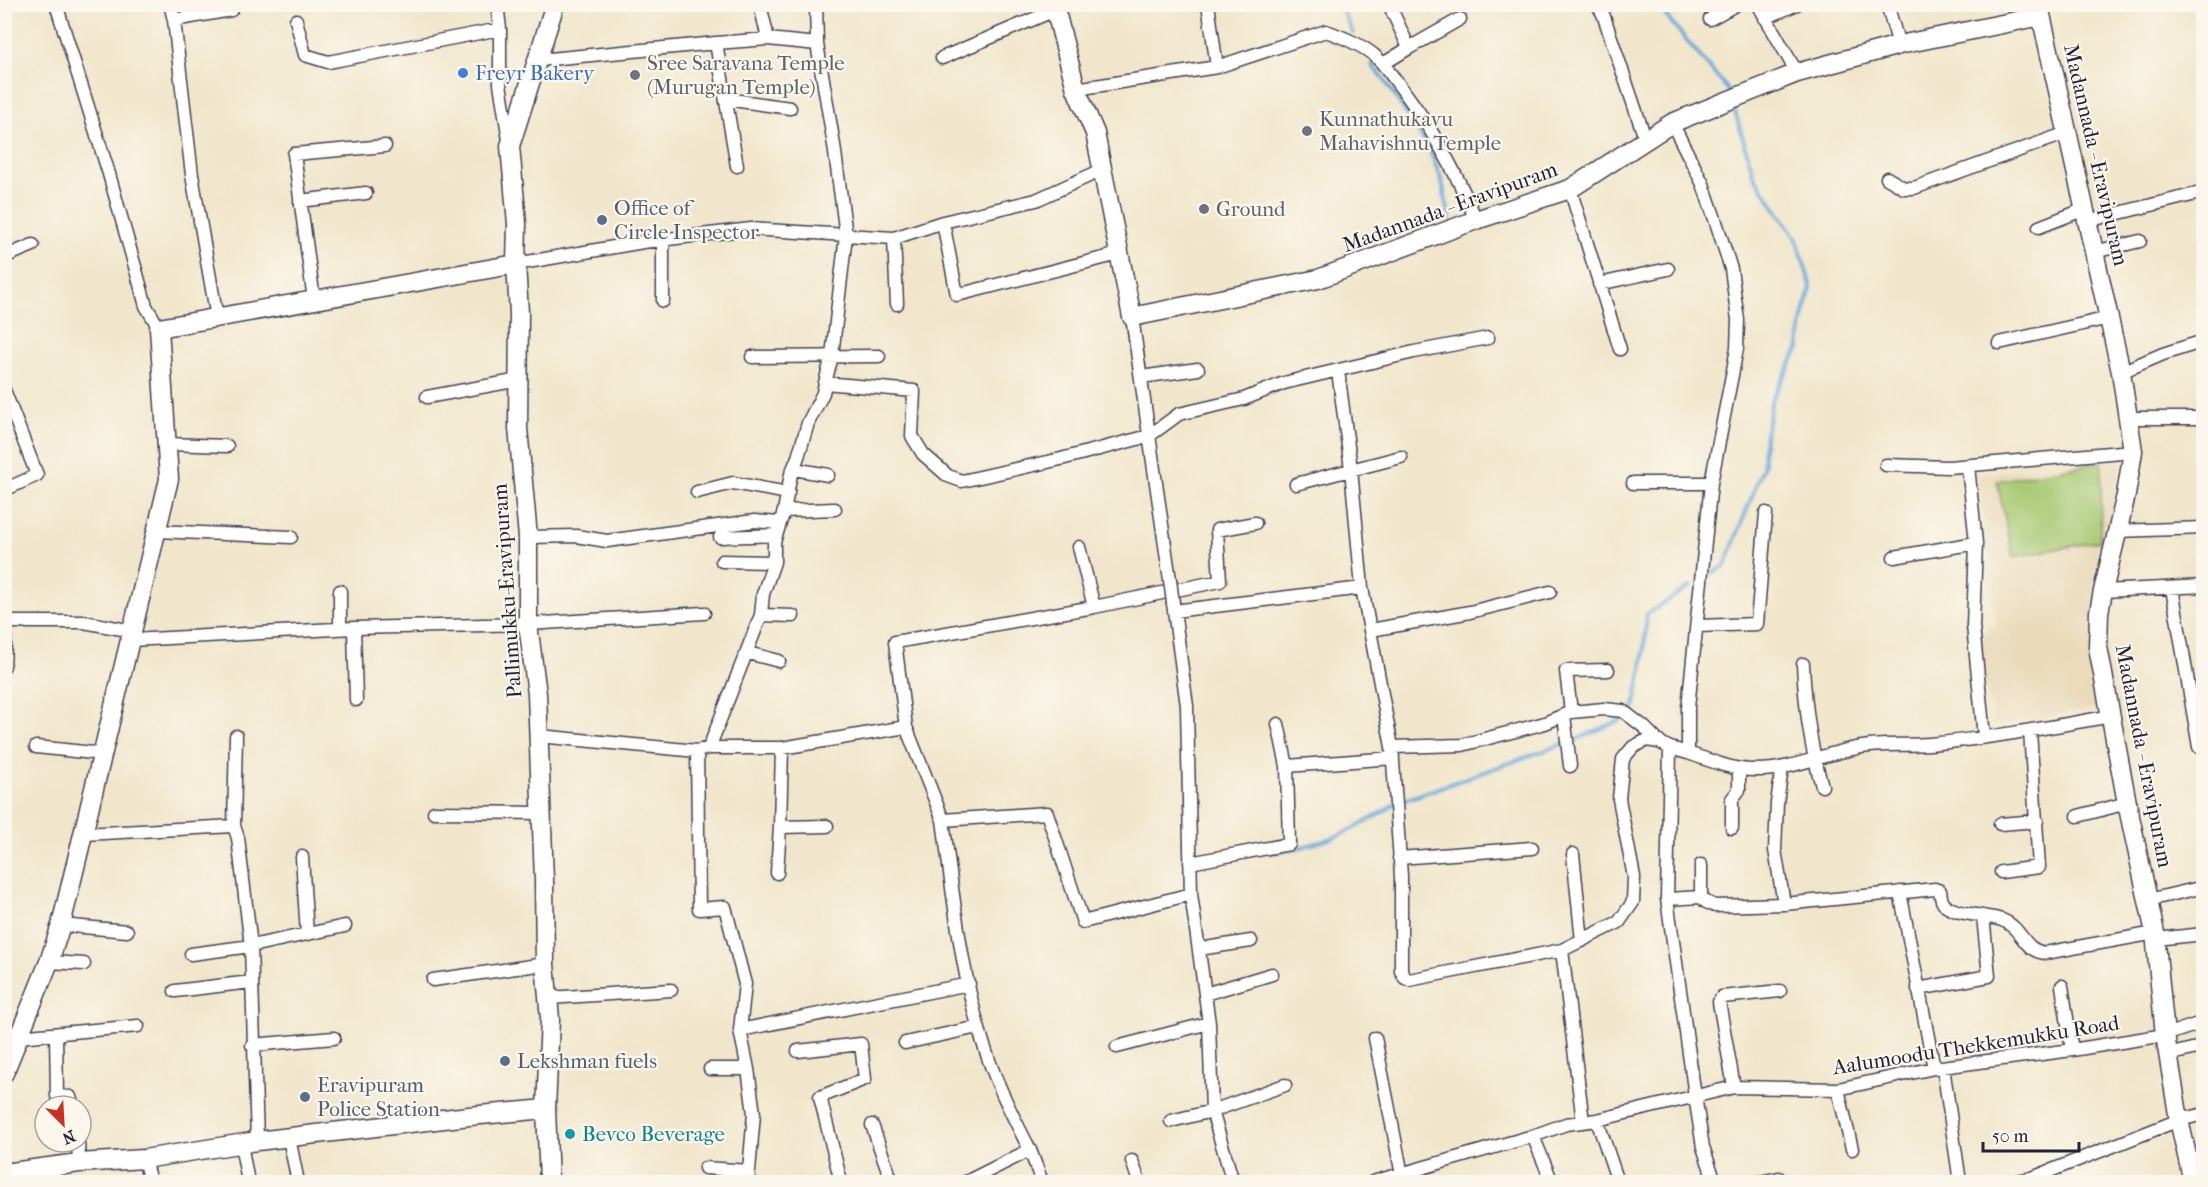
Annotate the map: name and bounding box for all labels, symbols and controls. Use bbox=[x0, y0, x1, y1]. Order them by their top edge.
street label: Madannada - Eravipuram bbox=[2059, 42, 2133, 269]
place label: Sree Saravana Temple (Murugan Temple) bbox=[647, 51, 845, 99]
place label: Freyr Bakery bbox=[475, 61, 595, 85]
marker: Freyr Bakery bbox=[456, 66, 470, 80]
marker: Sree Saravana Temple (Murugan Temple) bbox=[628, 68, 642, 82]
place label: Kunnathukavu Mahavishnu Temple bbox=[1319, 107, 1501, 155]
marker: Kunnathukavu Mahavishnu Temple bbox=[1300, 124, 1314, 138]
street label: Madannada - Eravipuram bbox=[1339, 157, 1561, 257]
place label: Office of Circle Inspector bbox=[614, 196, 759, 244]
place label: Ground bbox=[1216, 197, 1286, 221]
marker: Ground bbox=[1197, 202, 1211, 216]
marker: Office of Circle Inspector bbox=[595, 213, 609, 227]
street label: Pallimukku-Eravipuram bbox=[487, 482, 526, 699]
street label: Madannada - Eravipuram bbox=[2111, 642, 2178, 870]
street label: Aalumoodu Thekkemukku Road bbox=[1830, 1010, 2121, 1080]
place label: Lekshman fuels bbox=[517, 1049, 657, 1073]
marker: Lekshman fuels bbox=[498, 1054, 512, 1068]
place label: Eravipuram Police Station bbox=[317, 1073, 440, 1121]
marker: Eravipuram Police Station bbox=[298, 1090, 312, 1104]
north arrow bbox=[33, 1094, 93, 1154]
scale bar bbox=[1983, 1115, 2079, 1153]
place label: Bevco Beverage bbox=[582, 1122, 725, 1146]
text: N bbox=[59, 1126, 78, 1149]
text: 50 m bbox=[1992, 1126, 2029, 1147]
marker: Bevco Beverage bbox=[563, 1127, 577, 1141]

